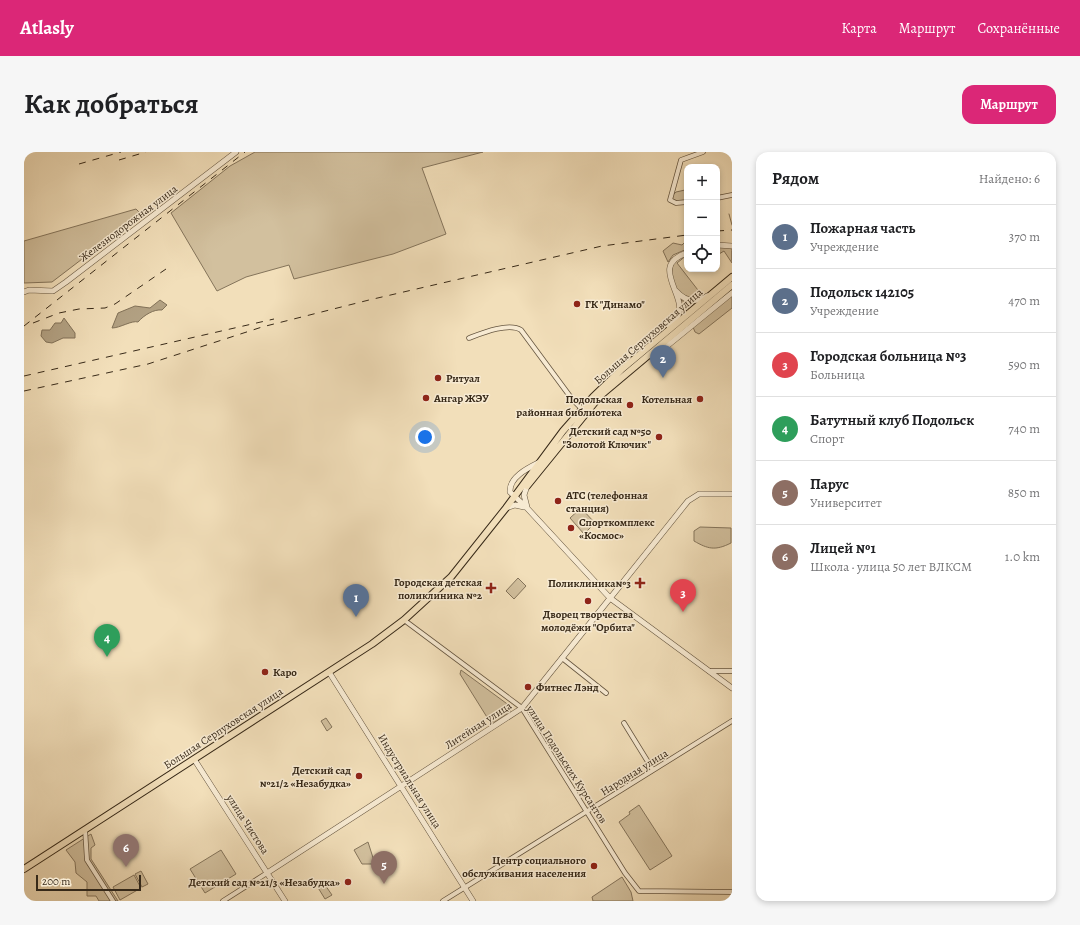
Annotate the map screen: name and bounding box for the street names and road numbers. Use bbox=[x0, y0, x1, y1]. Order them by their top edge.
street label: Железнодорожная улица bbox=[76, 181, 181, 265]
street label: Большая Серпуховская улица bbox=[591, 284, 707, 388]
street label: Большая Серпуховская улица bbox=[161, 684, 287, 773]
street label: Литейная улица bbox=[442, 698, 515, 753]
street label: улица Подольских Курсантов bbox=[522, 701, 611, 826]
street label: Индустриальная улица bbox=[374, 731, 445, 832]
street label: Народная улица bbox=[598, 745, 672, 799]
street label: улица Чистова bbox=[222, 791, 273, 858]

